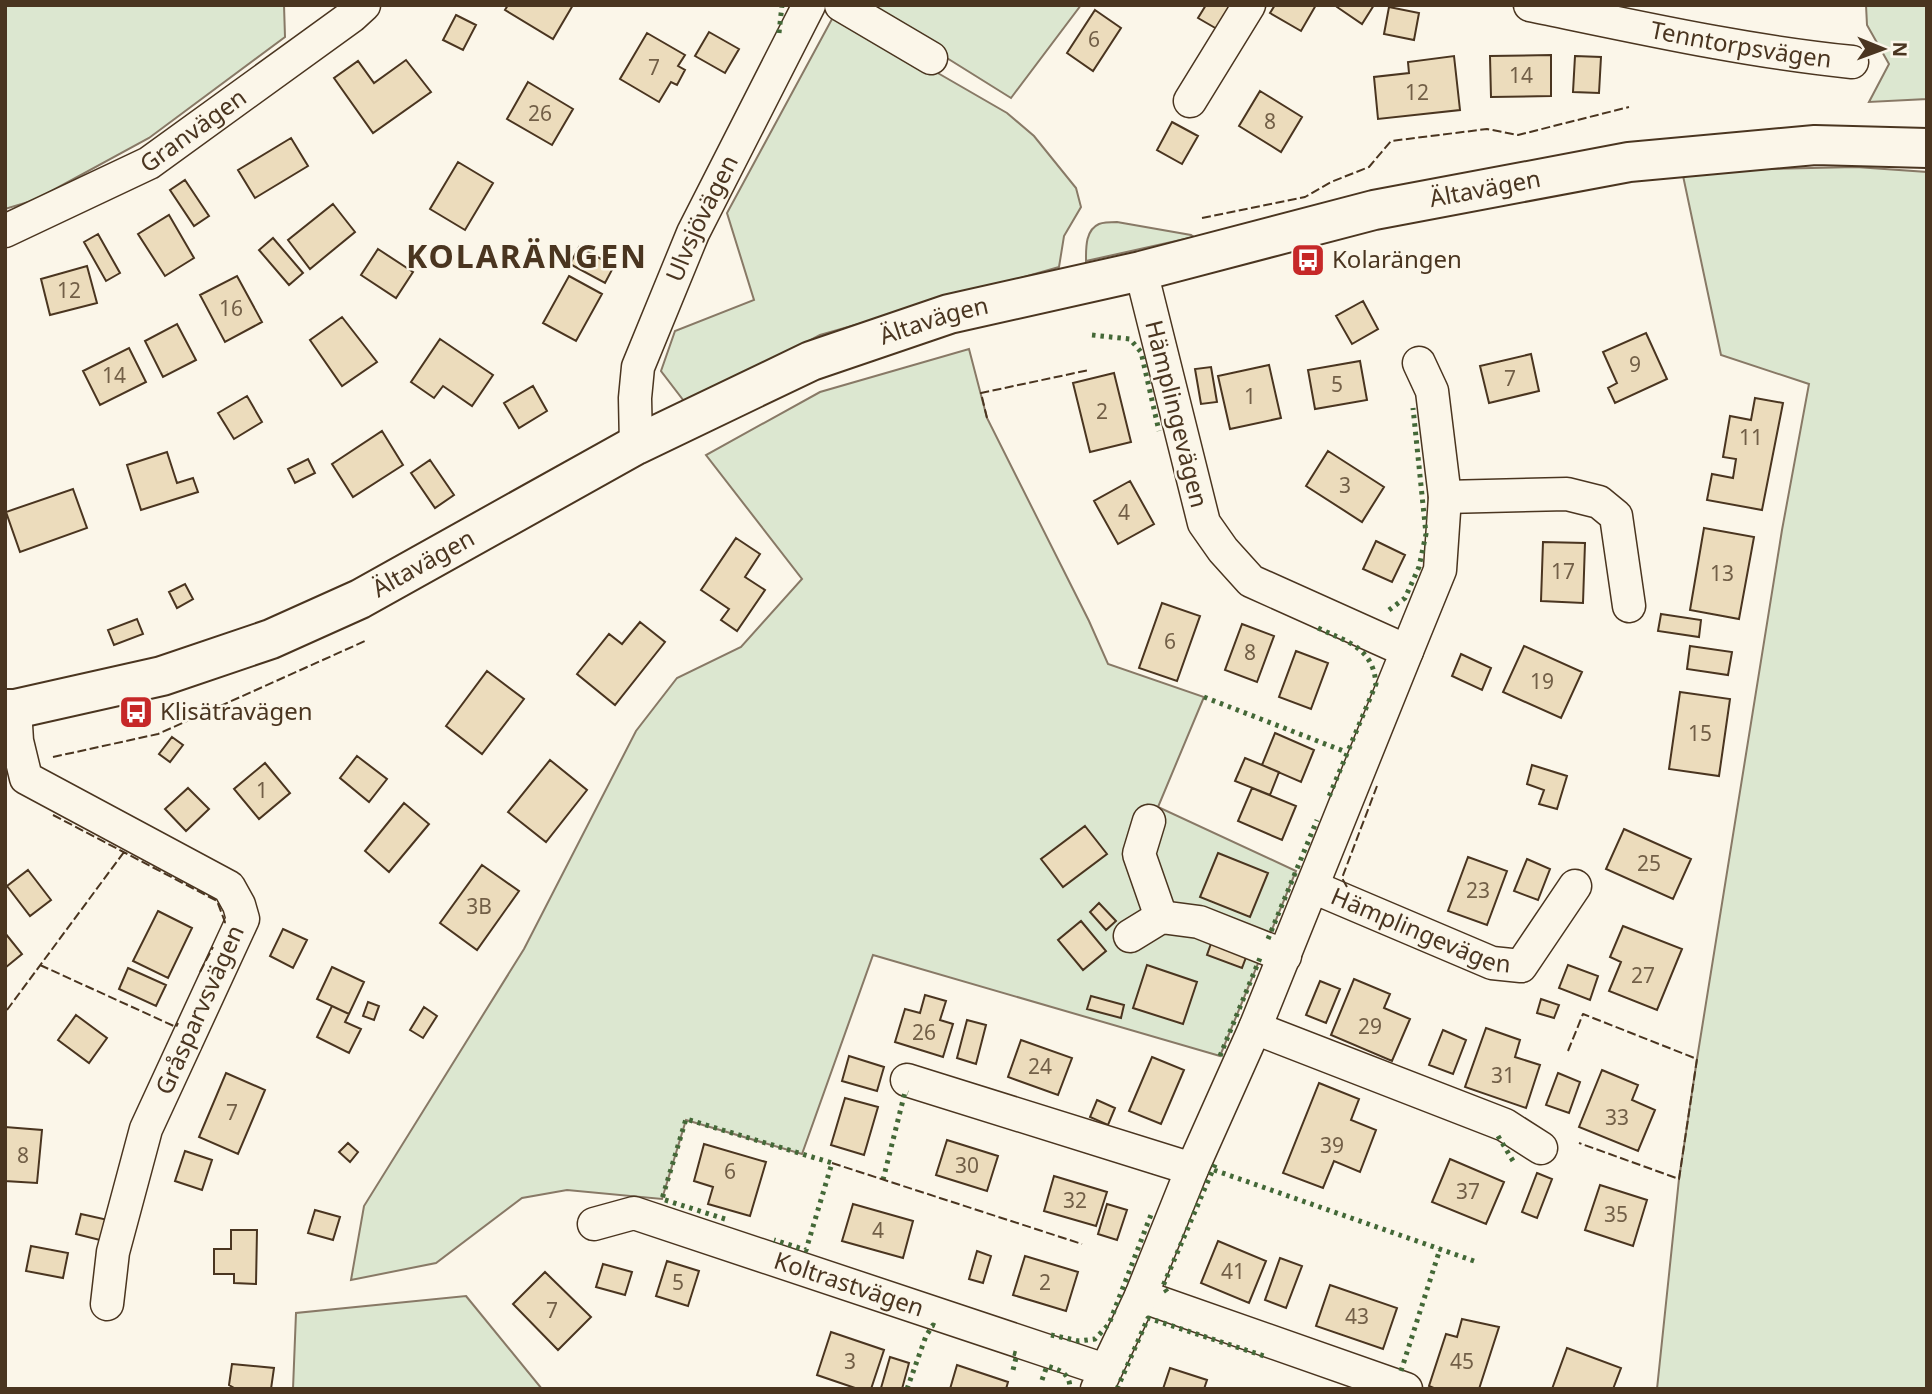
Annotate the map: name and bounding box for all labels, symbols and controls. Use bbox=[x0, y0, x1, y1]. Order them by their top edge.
street label: Tenntorpsvägen bbox=[1648, 12, 1834, 75]
north arrow bbox=[1848, 14, 1918, 84]
house number: 6 bbox=[1088, 25, 1100, 53]
text: N bbox=[1887, 41, 1913, 57]
house number: 7 bbox=[648, 53, 660, 81]
house number: 14 bbox=[1509, 61, 1533, 89]
house number: 12 bbox=[1405, 78, 1429, 106]
street label: Granvägen bbox=[133, 80, 252, 179]
house number: 26 bbox=[528, 99, 552, 127]
house number: 8 bbox=[1264, 107, 1276, 135]
street label: Ulvsjövägen bbox=[657, 149, 745, 286]
street label: Ältavägen bbox=[1427, 161, 1543, 214]
district label: KOLARÄNGEN bbox=[406, 234, 648, 277]
bus stop icon: Kolarängen bbox=[1289, 241, 1327, 279]
place label: Kolarängen bbox=[1332, 242, 1462, 275]
house number: 12 bbox=[57, 276, 81, 304]
street label: Ältavägen bbox=[875, 288, 991, 352]
house number: 16 bbox=[219, 294, 243, 322]
street label: Hämplingevägen bbox=[1138, 316, 1217, 511]
house number: 9 bbox=[1629, 350, 1641, 378]
house number: 14 bbox=[102, 361, 126, 389]
house number: 7 bbox=[1504, 364, 1516, 392]
house number: 5 bbox=[1331, 370, 1343, 398]
house number: 1 bbox=[1244, 382, 1256, 410]
house number: 2 bbox=[1096, 397, 1108, 425]
house number: 11 bbox=[1739, 423, 1763, 451]
house number: 3 bbox=[1339, 471, 1351, 499]
house number: 4 bbox=[1118, 498, 1130, 526]
street label: Ältavägen bbox=[366, 520, 480, 604]
house number: 17 bbox=[1551, 557, 1575, 585]
house number: 13 bbox=[1710, 559, 1734, 587]
house number: 6 bbox=[1164, 627, 1176, 655]
house number: 8 bbox=[1244, 638, 1256, 666]
house number: 19 bbox=[1530, 667, 1554, 695]
bus stop icon: Klisätravägen bbox=[117, 693, 155, 731]
place label: Klisätravägen bbox=[160, 694, 313, 727]
house number: 15 bbox=[1688, 719, 1712, 747]
house number: 1 bbox=[256, 776, 268, 804]
house number: 25 bbox=[1637, 849, 1661, 877]
house number: 23 bbox=[1466, 876, 1490, 904]
street label: Hämplingevägen bbox=[1326, 879, 1512, 980]
house number: 3B bbox=[466, 892, 492, 920]
street label: Gråsparvsvägen bbox=[146, 919, 251, 1099]
house number: 27 bbox=[1631, 961, 1655, 989]
house number: 29 bbox=[1358, 1012, 1382, 1040]
house number: 26 bbox=[912, 1018, 936, 1046]
house number: 24 bbox=[1028, 1052, 1052, 1080]
house number: 31 bbox=[1491, 1061, 1515, 1089]
house number: 7 bbox=[226, 1098, 238, 1126]
house number: 33 bbox=[1605, 1103, 1629, 1131]
house number: 39 bbox=[1320, 1131, 1344, 1159]
house number: 8 bbox=[17, 1141, 29, 1169]
house number: 30 bbox=[955, 1151, 979, 1179]
house number: 6 bbox=[724, 1157, 736, 1185]
house number: 37 bbox=[1456, 1177, 1480, 1205]
house number: 32 bbox=[1063, 1186, 1087, 1214]
house number: 35 bbox=[1604, 1200, 1628, 1228]
house number: 4 bbox=[872, 1216, 884, 1244]
street label: Koltrastvägen bbox=[770, 1243, 929, 1324]
house number: 41 bbox=[1221, 1257, 1245, 1285]
house number: 5 bbox=[672, 1268, 684, 1296]
house number: 2 bbox=[1039, 1268, 1051, 1296]
house number: 7 bbox=[546, 1296, 558, 1324]
house number: 43 bbox=[1345, 1302, 1369, 1330]
house number: 3 bbox=[844, 1347, 856, 1375]
house number: 45 bbox=[1450, 1347, 1474, 1375]

